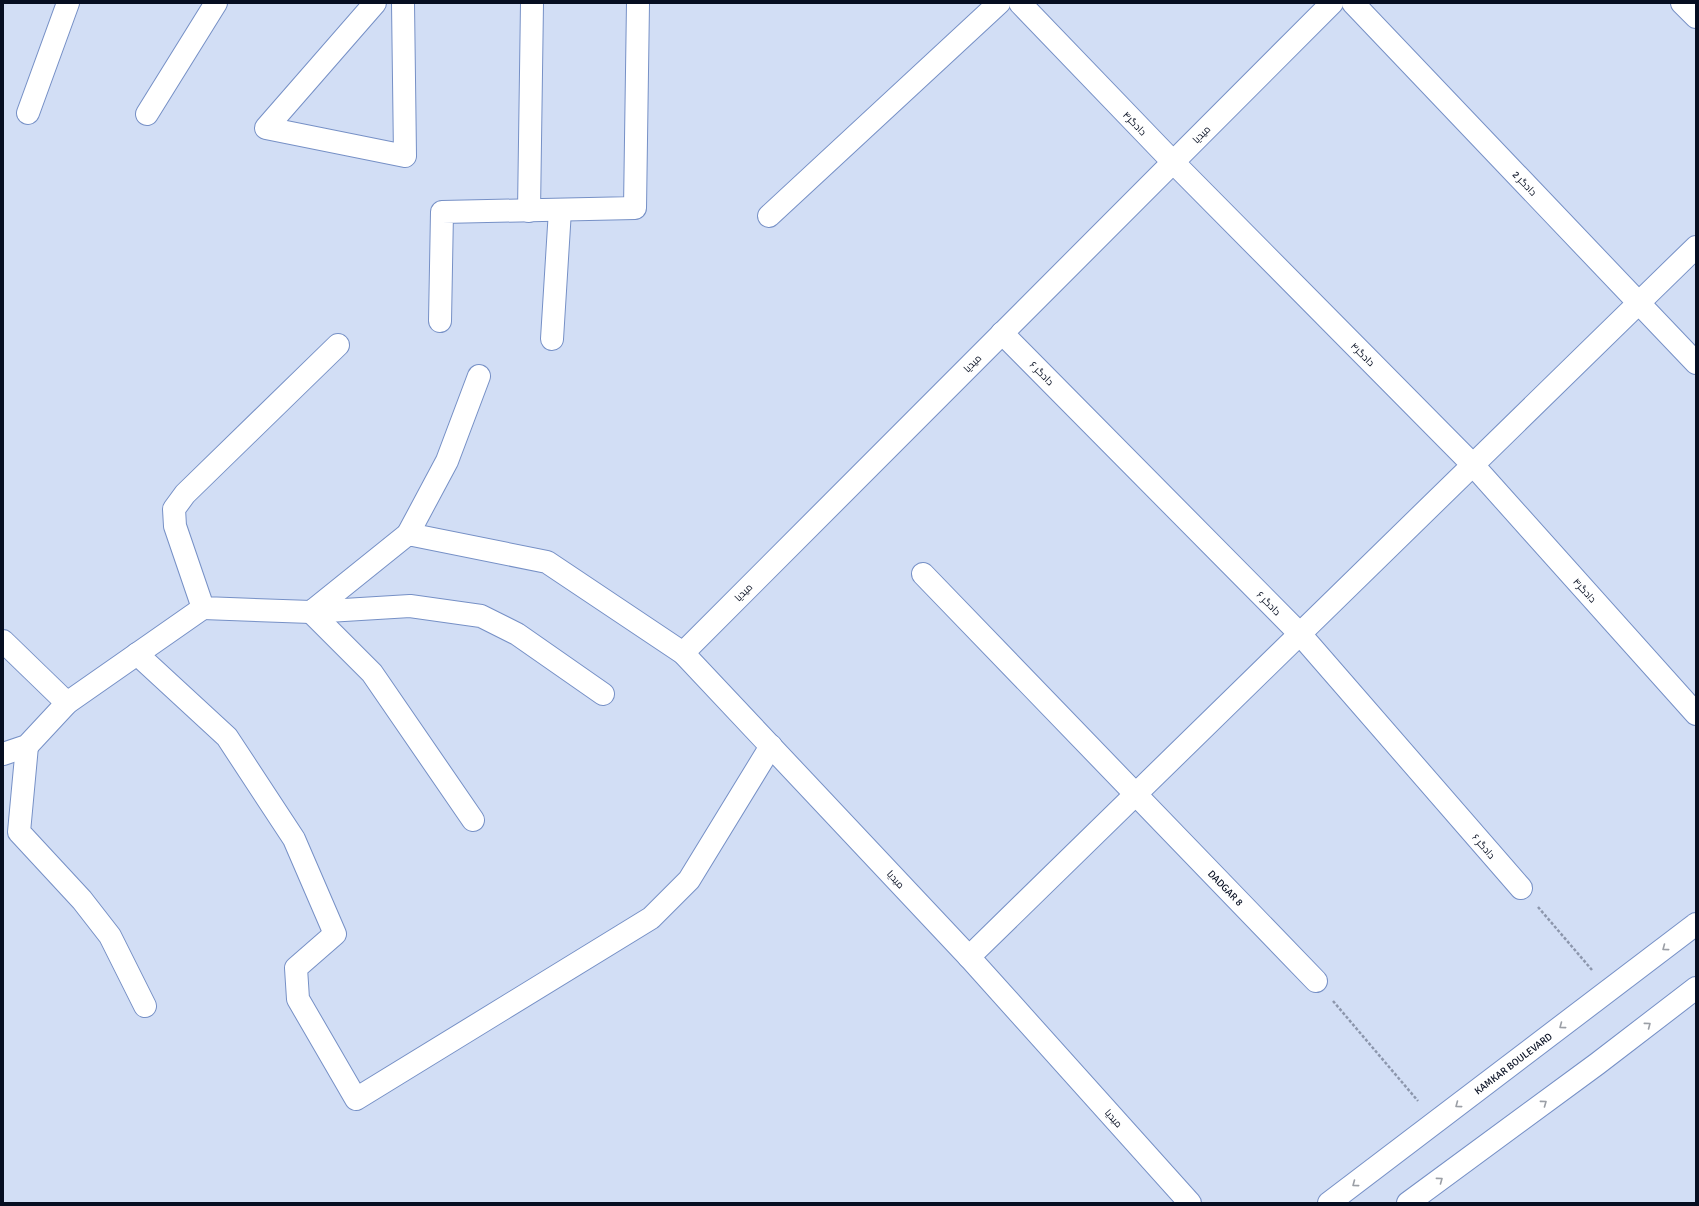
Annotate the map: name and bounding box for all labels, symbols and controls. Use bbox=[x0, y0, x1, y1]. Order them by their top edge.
street label: دادگر۴ bbox=[1120, 109, 1149, 138]
street label: میدیا bbox=[1190, 123, 1213, 146]
street label: دادگر 2 bbox=[1510, 169, 1539, 199]
street label: دادگر۴ bbox=[1348, 340, 1377, 369]
street label: میدیا bbox=[961, 352, 984, 375]
street label: دادگر ۶ bbox=[1027, 359, 1056, 388]
street label: دادگر۴ bbox=[1570, 576, 1598, 605]
street label: میدیا bbox=[732, 581, 755, 604]
street label: دادگر ۶ bbox=[1254, 589, 1283, 618]
street label: دادگر ۶ bbox=[1469, 832, 1497, 862]
street label: میدیا bbox=[884, 868, 907, 891]
street label: DADGAR 8 bbox=[1205, 868, 1245, 909]
one-way arrow bbox=[1662, 943, 1669, 950]
one-way arrow bbox=[1559, 1022, 1566, 1029]
one-way arrow bbox=[1644, 1023, 1651, 1030]
street label: KAMKAR BOULEVARD bbox=[1472, 1031, 1555, 1097]
one-way arrow bbox=[1456, 1101, 1463, 1108]
one-way arrow bbox=[1540, 1101, 1547, 1108]
street label: میدیا bbox=[1102, 1107, 1125, 1130]
one-way arrow bbox=[1435, 1178, 1442, 1185]
one-way arrow bbox=[1352, 1179, 1359, 1186]

